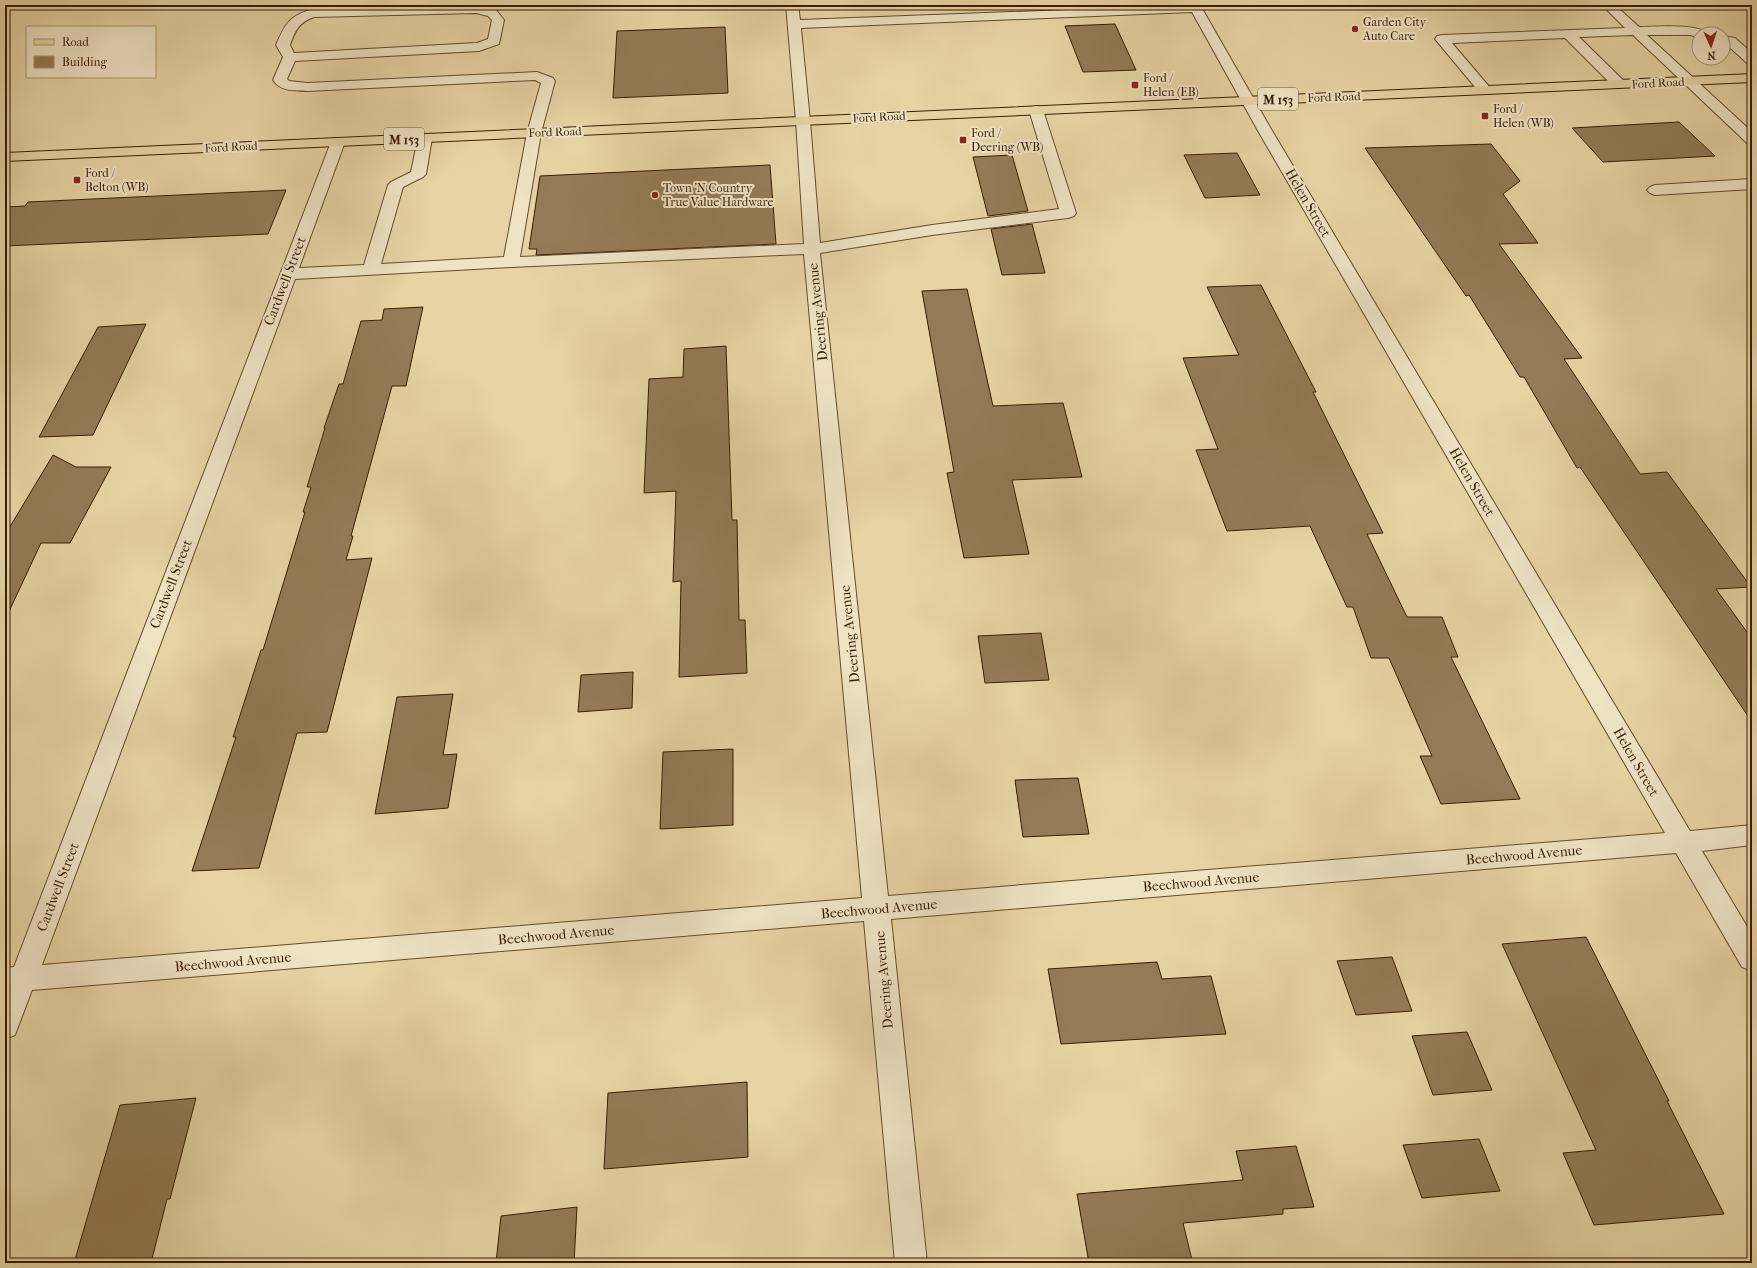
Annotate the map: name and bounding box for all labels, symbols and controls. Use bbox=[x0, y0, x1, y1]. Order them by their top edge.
place label: Garden City Auto Care bbox=[1362, 15, 1427, 43]
marker: Garden City Auto Care bbox=[1350, 24, 1360, 34]
legend bbox=[26, 26, 156, 78]
north arrow bbox=[1691, 26, 1731, 66]
text: Road bbox=[62, 35, 89, 49]
text: N bbox=[1706, 49, 1716, 62]
text: Building bbox=[62, 55, 107, 69]
place label: Ford / Helen (EB) bbox=[1143, 71, 1199, 99]
street label: Ford Road bbox=[1631, 75, 1685, 91]
marker: Ford / Helen (EB) bbox=[1130, 80, 1140, 90]
road number: M 153 bbox=[1258, 88, 1298, 110]
street label: Ford Road bbox=[1307, 89, 1361, 105]
place label: Ford / Helen (WB) bbox=[1493, 102, 1554, 130]
street label: Ford Road bbox=[852, 109, 906, 125]
marker: Ford / Helen (WB) bbox=[1480, 111, 1490, 121]
street label: Ford Road bbox=[528, 124, 582, 140]
place label: Ford / Deering (WB) bbox=[971, 126, 1043, 154]
road number: M 153 bbox=[384, 128, 424, 150]
marker: Ford / Deering (WB) bbox=[958, 135, 968, 145]
street label: Ford Road bbox=[204, 139, 258, 155]
place label: Ford / Belton (WB) bbox=[85, 166, 149, 194]
street label: Helen Street bbox=[1282, 166, 1334, 240]
marker: Ford / Belton (WB) bbox=[72, 175, 82, 185]
place label: Town 'N Country True Value Hardware bbox=[663, 181, 774, 209]
marker: Town 'N Country True Value Hardware bbox=[650, 190, 660, 200]
street label: Cardwell Street bbox=[260, 234, 310, 328]
street label: Deering Avenue bbox=[804, 262, 832, 362]
street label: Helen Street bbox=[1446, 445, 1498, 519]
street label: Cardwell Street bbox=[146, 537, 196, 631]
street label: Deering Avenue bbox=[836, 584, 864, 684]
street label: Helen Street bbox=[1610, 725, 1662, 799]
street label: Cardwell Street bbox=[33, 840, 83, 934]
street label: Beechwood Avenue bbox=[1465, 841, 1583, 869]
street label: Beechwood Avenue bbox=[1142, 868, 1260, 896]
street label: Beechwood Avenue bbox=[820, 895, 938, 923]
street label: Beechwood Avenue bbox=[497, 921, 615, 949]
street label: Deering Avenue bbox=[871, 930, 897, 1030]
street label: Beechwood Avenue bbox=[174, 948, 292, 976]

